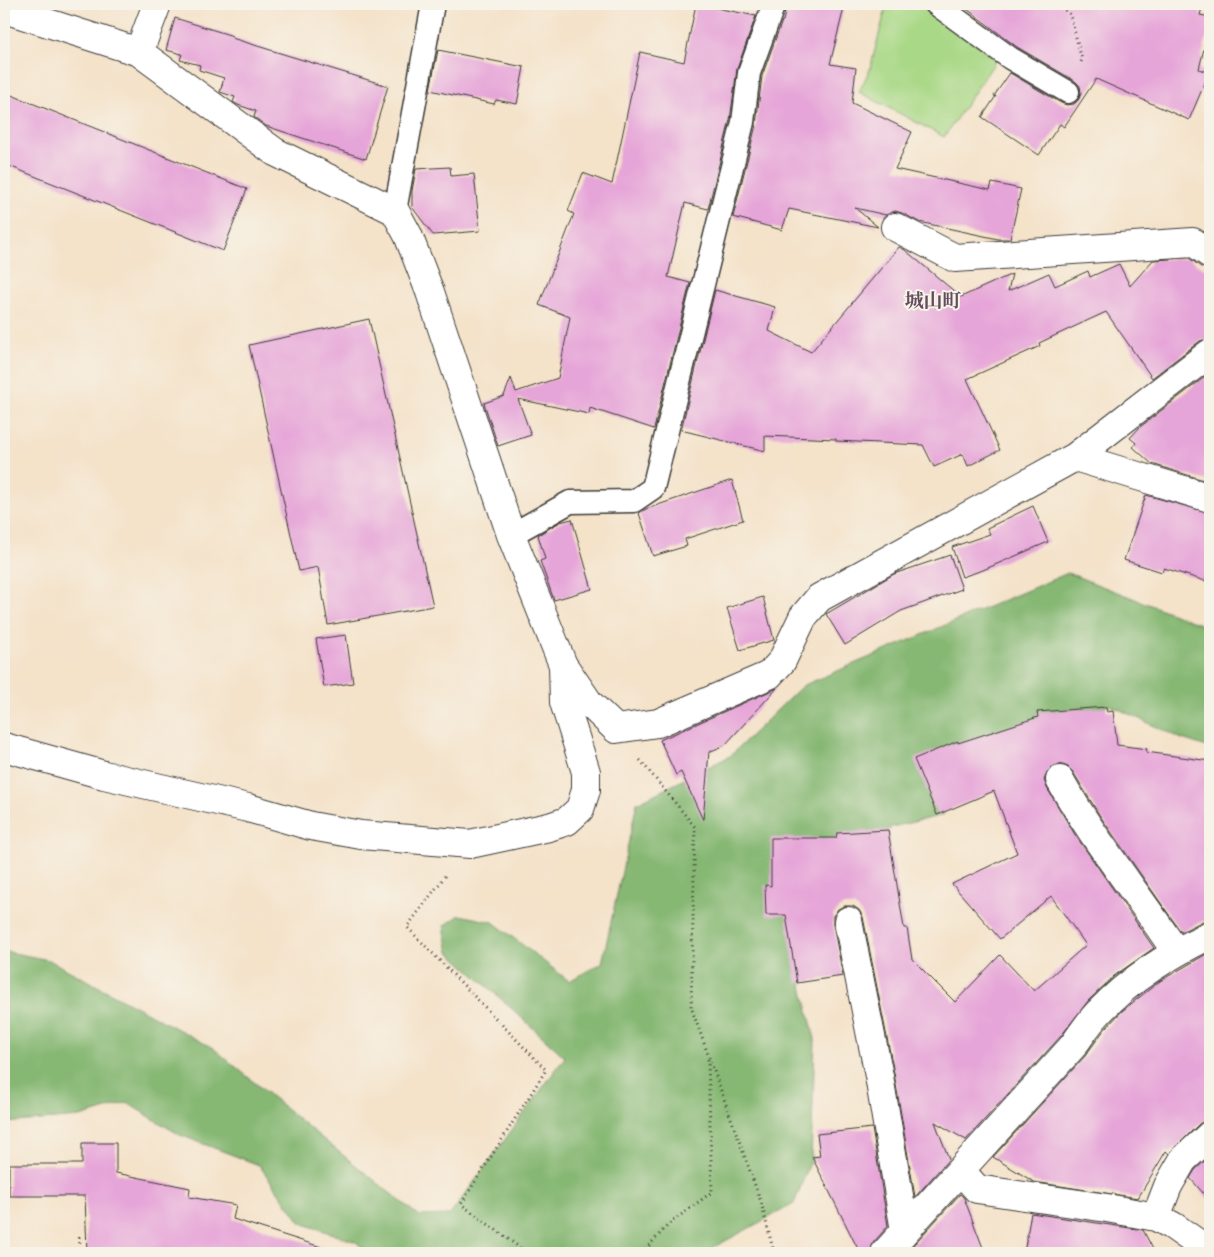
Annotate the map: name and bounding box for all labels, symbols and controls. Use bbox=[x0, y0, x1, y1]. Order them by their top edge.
district label: 城山町 bbox=[904, 290, 962, 312]

